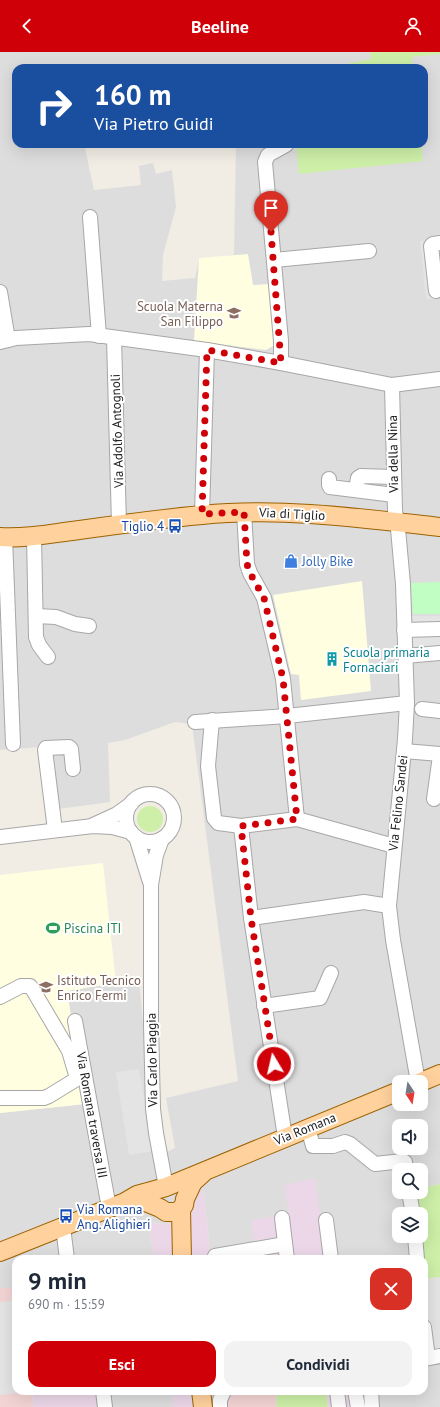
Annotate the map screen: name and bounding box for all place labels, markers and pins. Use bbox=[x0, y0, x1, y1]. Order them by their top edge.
pin bbox=[254, 191, 288, 232]
place label: Scuola Materna San Filippo bbox=[137, 298, 223, 330]
school or university icon: Scuola Materna San Filippo bbox=[226, 305, 242, 321]
place label: Tiglio 4 bbox=[122, 518, 164, 535]
bus stop icon: Tiglio 4 bbox=[167, 518, 183, 534]
shop icon: Jolly Bike bbox=[283, 553, 299, 569]
place label: Jolly Bike bbox=[301, 553, 353, 570]
place label: Scuola primaria Fornaciari bbox=[343, 644, 430, 676]
building icon: Scuola primaria Fornaciari bbox=[324, 651, 340, 667]
sports icon: Piscina ITI bbox=[45, 920, 61, 936]
place label: Piscina ITI bbox=[64, 920, 121, 937]
place label: Istituto Tecnico Enrico Fermi bbox=[57, 972, 141, 1004]
school or university icon: Istituto Tecnico Enrico Fermi bbox=[38, 979, 54, 995]
place label: Via Romana Ang. Alighieri bbox=[76, 1201, 151, 1233]
bus stop icon: Via Romana Ang. Alighieri bbox=[58, 1208, 74, 1224]

